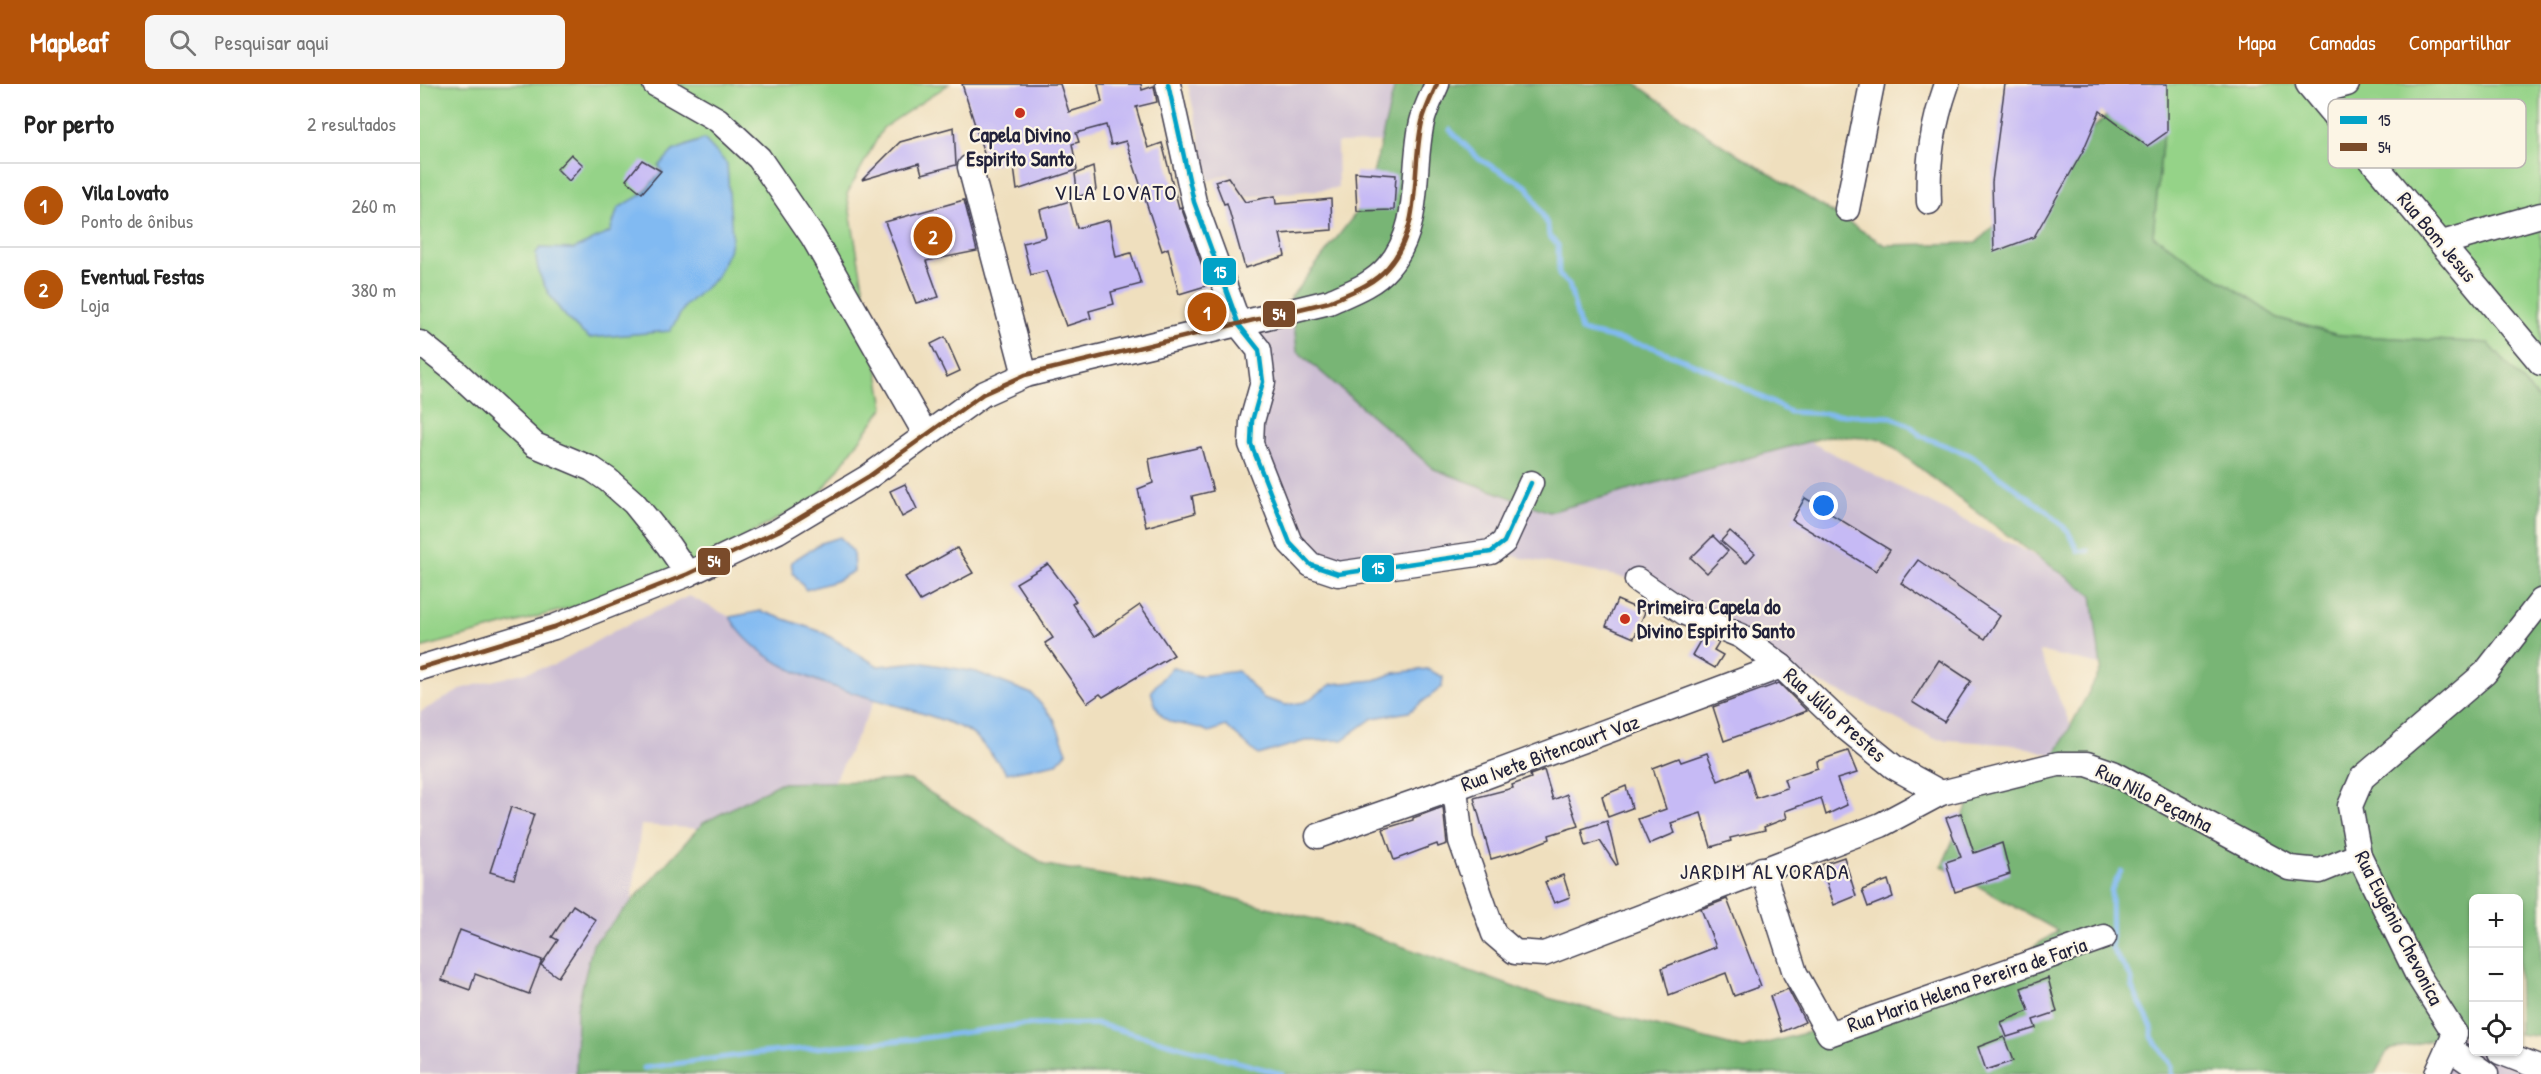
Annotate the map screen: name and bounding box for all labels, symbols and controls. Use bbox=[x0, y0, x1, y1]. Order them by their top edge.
search box bbox=[145, 15, 565, 69]
text: Mapleaf bbox=[30, 23, 109, 61]
icon: search bbox=[166, 26, 199, 59]
text: Pesquisar aqui bbox=[214, 27, 329, 57]
text: Mapa bbox=[2238, 28, 2276, 57]
text: Camadas bbox=[2309, 28, 2376, 57]
text: Compartilhar bbox=[2409, 28, 2511, 57]
legend bbox=[2328, 99, 2526, 168]
text: Por perto bbox=[24, 106, 114, 141]
marker: Capela Divino Espirito Santo bbox=[1013, 106, 1027, 120]
text: 15 bbox=[2378, 109, 2391, 131]
text: 2 resultados bbox=[307, 110, 396, 137]
place label: Capela Divino Espirito Santo bbox=[966, 120, 1074, 174]
text: 54 bbox=[2378, 136, 2391, 158]
text: Vila Lovato bbox=[81, 177, 169, 207]
district label: VILA LOVATO bbox=[1054, 177, 1178, 207]
street label: Rua Bom Jesus bbox=[2391, 185, 2484, 288]
text: 1 bbox=[40, 192, 47, 219]
text: 260 m bbox=[352, 192, 396, 219]
text: Ponto de ônibus bbox=[81, 207, 193, 234]
pin: 2 bbox=[914, 214, 952, 258]
line badge: 15 bbox=[1202, 257, 1237, 286]
text: Eventual Festas bbox=[81, 261, 204, 291]
text: 15 bbox=[1214, 261, 1227, 283]
text: 2 bbox=[39, 276, 48, 303]
text: 380 m bbox=[351, 276, 396, 303]
pin: 1 bbox=[1188, 290, 1226, 334]
text: Loja bbox=[81, 291, 109, 318]
line badge: 54 bbox=[1262, 300, 1296, 328]
text: 54 bbox=[1273, 303, 1285, 325]
your location bbox=[1809, 491, 1838, 520]
line badge: 54 bbox=[697, 547, 731, 576]
text: 54 bbox=[708, 550, 720, 572]
line badge: 15 bbox=[1361, 554, 1395, 583]
text: 15 bbox=[1372, 557, 1385, 579]
place label: Primeira Capela do Divino Espirito Santo bbox=[1637, 592, 1796, 646]
marker: Primeira Capela do Divino Espirito Santo bbox=[1618, 612, 1632, 626]
street label: Rua Júlio Prestes bbox=[1778, 661, 1893, 769]
street label: Rua Ivete Bitencourt Vaz bbox=[1457, 707, 1643, 798]
street label: Rua Nilo Peçanha bbox=[2091, 756, 2217, 839]
street label: Rua Eugênio Chevonica bbox=[2348, 845, 2451, 1010]
district label: JARDIM ALVORADA bbox=[1680, 856, 1850, 886]
map controls bbox=[2469, 894, 2523, 1056]
button: + bbox=[2469, 894, 2523, 948]
street label: Rua Maria Helena Pereira de Faria bbox=[1843, 930, 2090, 1039]
button: − bbox=[2469, 948, 2523, 1002]
button: locate bbox=[2469, 1002, 2523, 1056]

